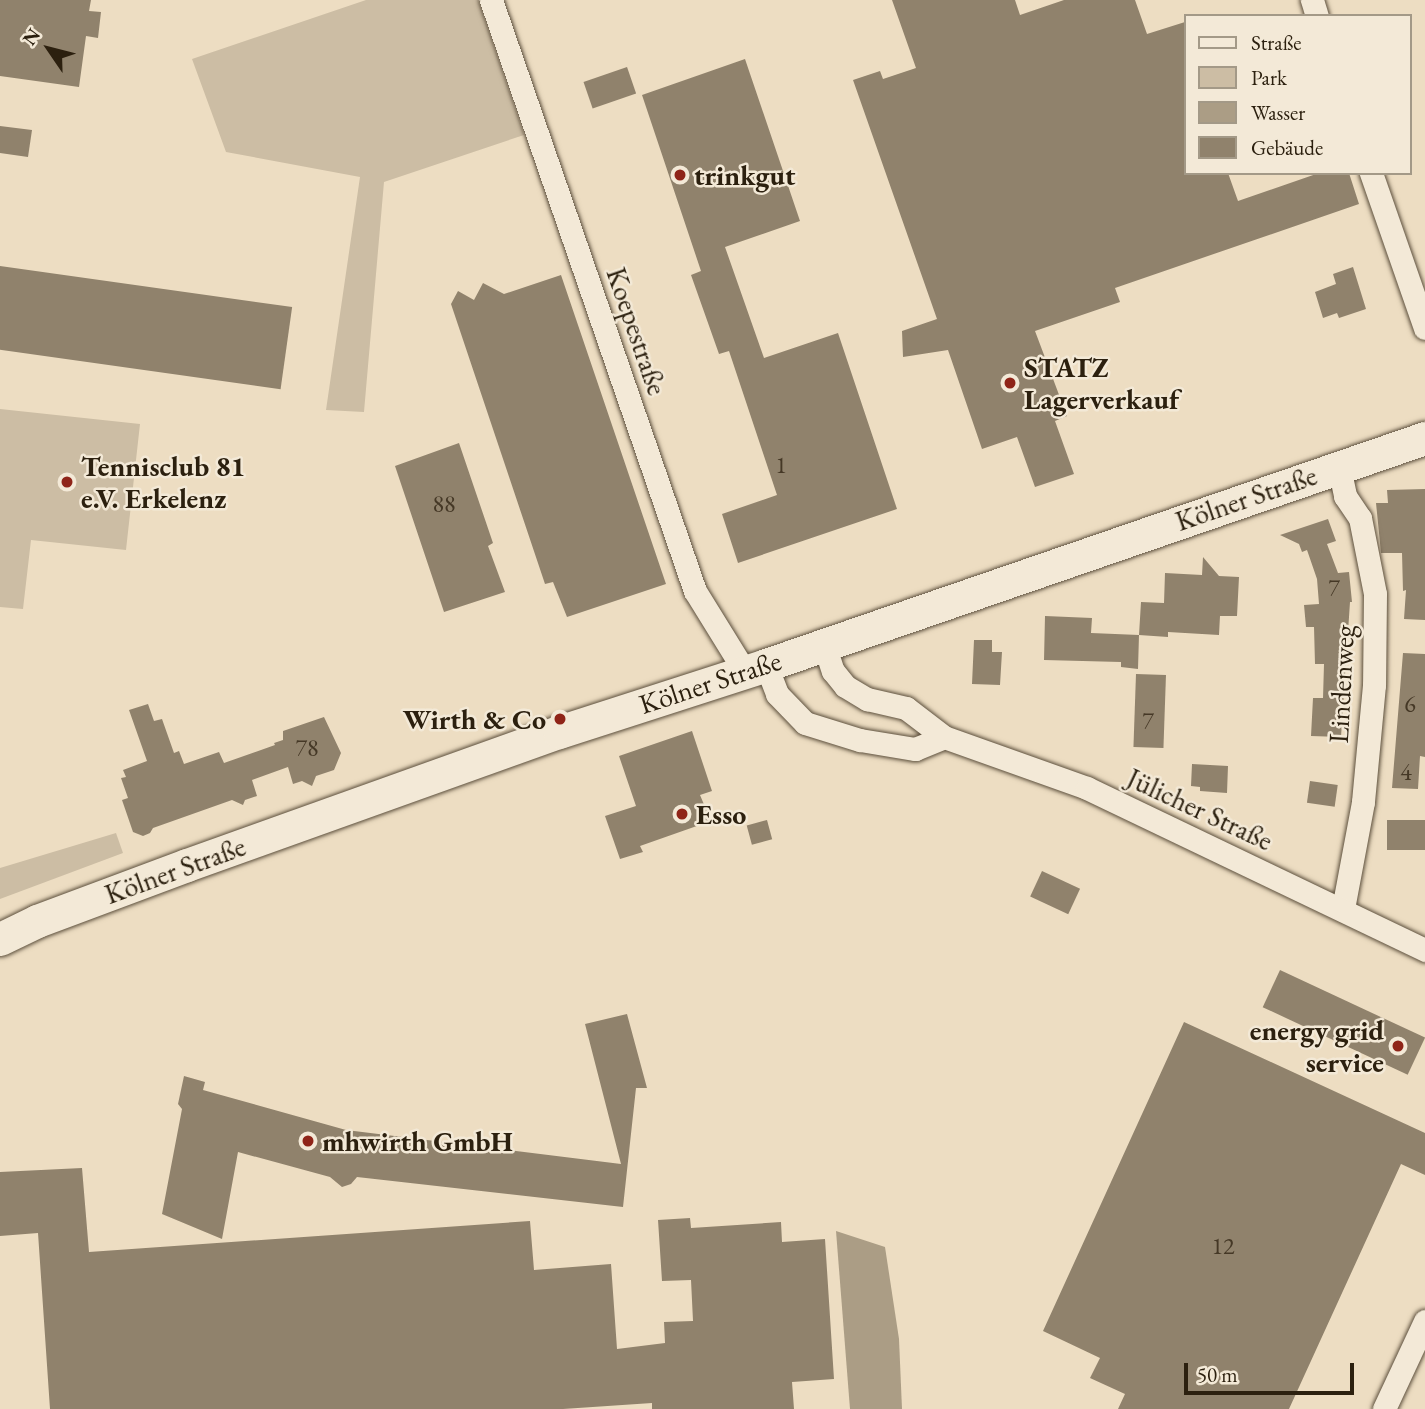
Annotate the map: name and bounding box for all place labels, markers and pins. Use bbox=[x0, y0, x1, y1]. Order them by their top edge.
place label: trinkgut bbox=[694, 158, 795, 192]
marker: trinkgut bbox=[672, 167, 688, 183]
place label: STATZ Lagerverkauf bbox=[1024, 350, 1179, 416]
marker: STATZ Lagerverkauf bbox=[1002, 375, 1018, 391]
place label: Tennisclub 81 e.V. Erkelenz bbox=[81, 449, 245, 515]
marker: Tennisclub 81 e.V. Erkelenz bbox=[59, 474, 75, 490]
place label: Wirth & Co bbox=[403, 702, 546, 736]
marker: Wirth & Co bbox=[552, 711, 568, 727]
place label: Esso bbox=[696, 797, 746, 831]
marker: Esso bbox=[674, 806, 690, 822]
place label: energy grid service bbox=[1250, 1013, 1384, 1079]
marker: energy grid service bbox=[1390, 1038, 1406, 1054]
place label: mhwirth GmbH bbox=[322, 1124, 513, 1158]
marker: mhwirth GmbH bbox=[300, 1133, 316, 1149]

